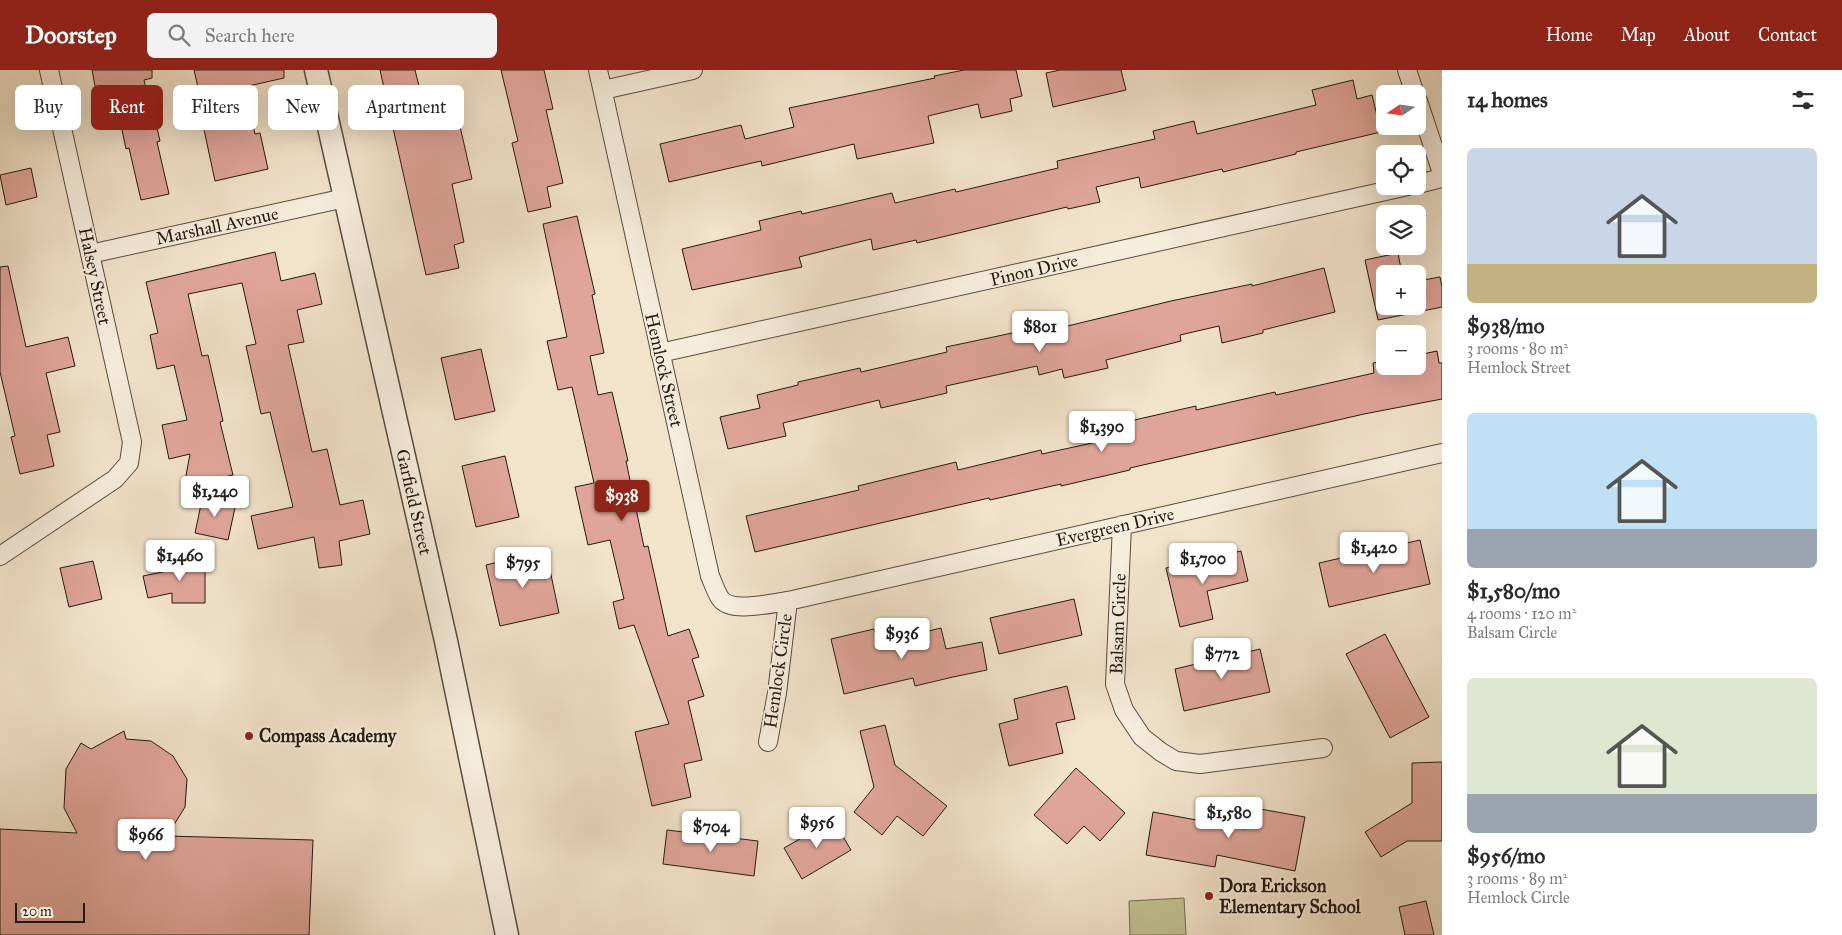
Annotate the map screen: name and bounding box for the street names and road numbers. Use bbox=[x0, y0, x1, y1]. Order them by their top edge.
street label: Marshall Avenue bbox=[154, 202, 280, 250]
street label: Halsey Street bbox=[74, 225, 116, 327]
street label: Pinon Drive bbox=[988, 249, 1080, 291]
street label: Hemlock Street bbox=[640, 311, 688, 430]
street label: Garfield Street bbox=[391, 447, 437, 558]
street label: Evergreen Drive bbox=[1054, 503, 1176, 552]
street label: Balsam Circle bbox=[1105, 573, 1131, 675]
street label: Hemlock Circle bbox=[759, 612, 797, 730]

